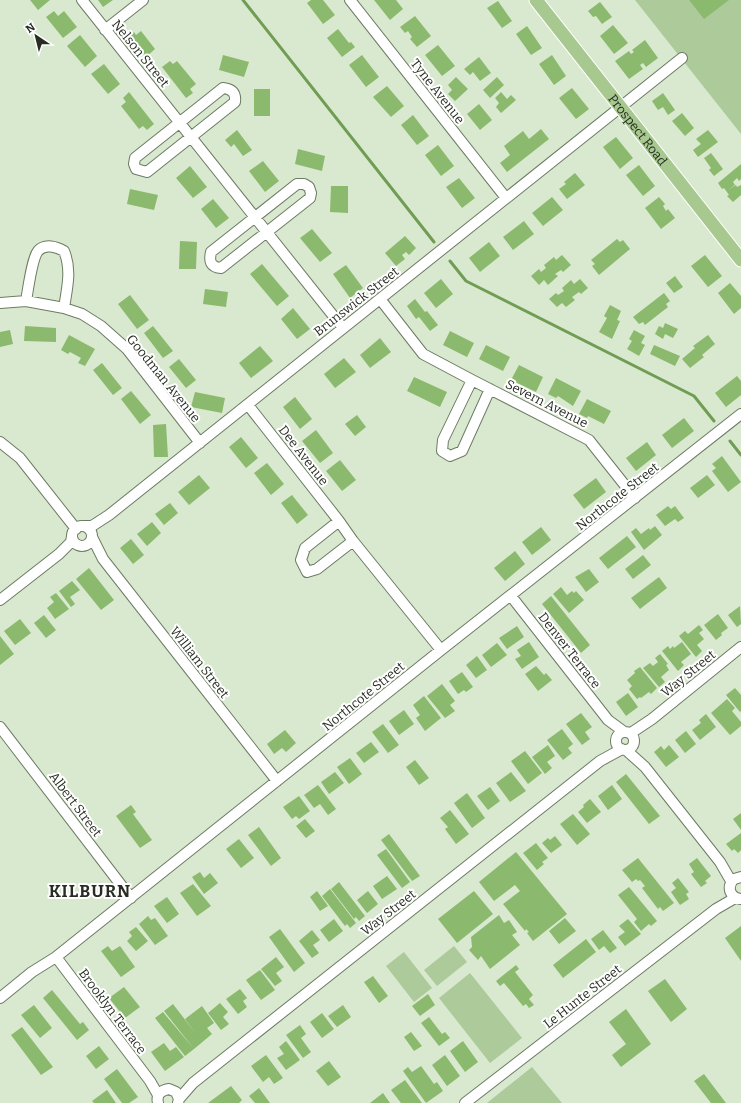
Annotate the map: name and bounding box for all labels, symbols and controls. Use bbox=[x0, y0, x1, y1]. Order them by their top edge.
north arrow bbox=[16, 16, 56, 56]
street label: Nelson Street bbox=[109, 17, 172, 90]
text: N bbox=[23, 20, 38, 36]
street label: Tyne Avenue bbox=[408, 56, 468, 127]
street label: Prospect Road bbox=[605, 91, 670, 169]
street label: Brunswick Street bbox=[311, 263, 402, 339]
street label: Goodman Avenue bbox=[124, 332, 204, 425]
street label: Severn Avenue bbox=[503, 376, 590, 431]
street label: Dee Avenue bbox=[276, 422, 332, 488]
street label: Northcote Street bbox=[573, 459, 662, 533]
street label: Denver Terrace bbox=[535, 609, 604, 691]
street label: William Street bbox=[167, 624, 232, 701]
street label: Way Street bbox=[658, 647, 719, 700]
street label: Northcote Street bbox=[319, 659, 407, 734]
street label: Albert Street bbox=[46, 769, 105, 840]
district label: KILBURN bbox=[49, 881, 131, 902]
street label: Way Street bbox=[358, 886, 419, 938]
street label: Le Hunte Street bbox=[541, 961, 624, 1031]
street label: Brooklyn Terrace bbox=[76, 966, 149, 1057]

